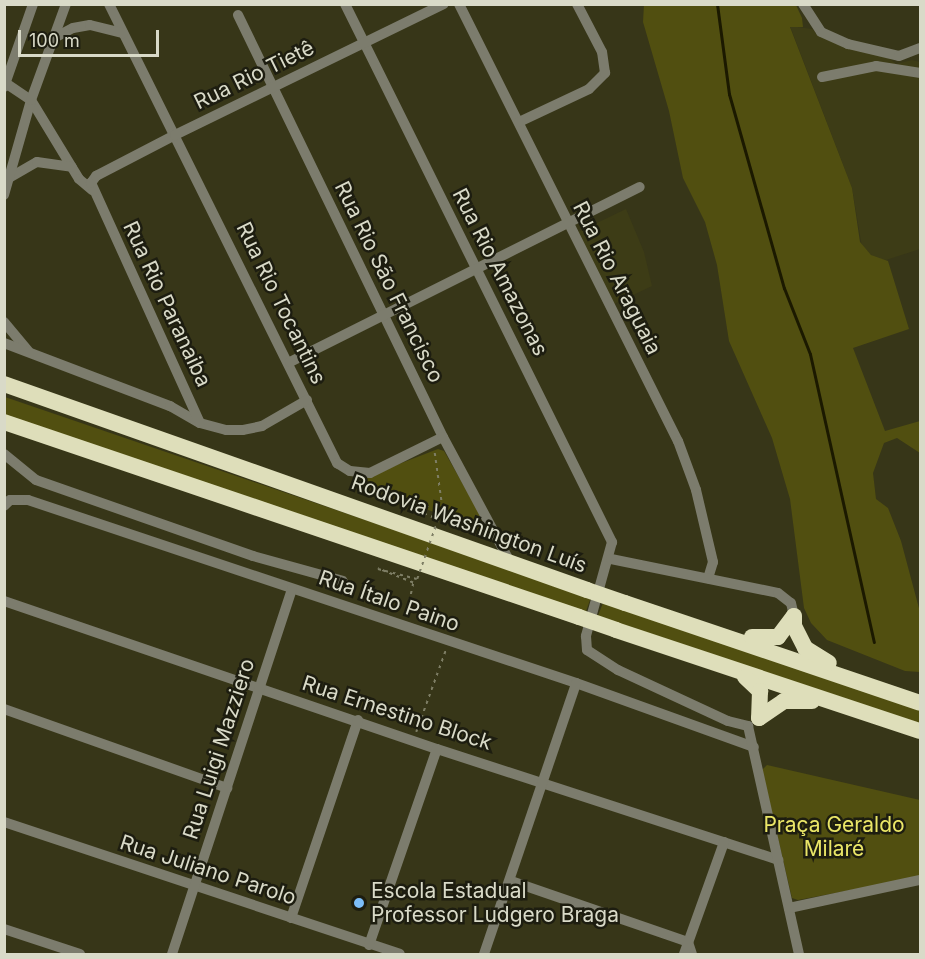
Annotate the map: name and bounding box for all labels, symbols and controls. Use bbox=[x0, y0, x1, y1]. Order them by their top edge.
scale bar bbox=[21, 18, 162, 56]
text: 100 m bbox=[29, 30, 80, 51]
street label: Rua Rio Tietê bbox=[190, 35, 318, 115]
street label: Rua Rio São Francisco bbox=[329, 177, 449, 387]
street label: Rua Rio Amazonas bbox=[447, 184, 553, 360]
street label: Rua Rio Araguaia bbox=[567, 197, 667, 359]
street label: Rua Rio Paranaiba bbox=[118, 217, 216, 391]
street label: Rua Rio Tocantins bbox=[231, 218, 331, 388]
street label: Rodovia Washington Luís bbox=[348, 470, 590, 578]
street label: Rua Ítalo Paino bbox=[315, 565, 463, 637]
street label: Rua Luigi Mazziero bbox=[178, 656, 260, 842]
street label: Rua Ernestino Block bbox=[299, 670, 495, 756]
park label: Praça Geraldo Milaré bbox=[763, 812, 905, 862]
street label: Rua Juliano Parolo bbox=[117, 830, 299, 910]
place label: Escola Estadual Professor Ludgero Braga bbox=[371, 878, 619, 928]
marker: Escola Estadual Professor Ludgero Braga bbox=[352, 896, 366, 910]

